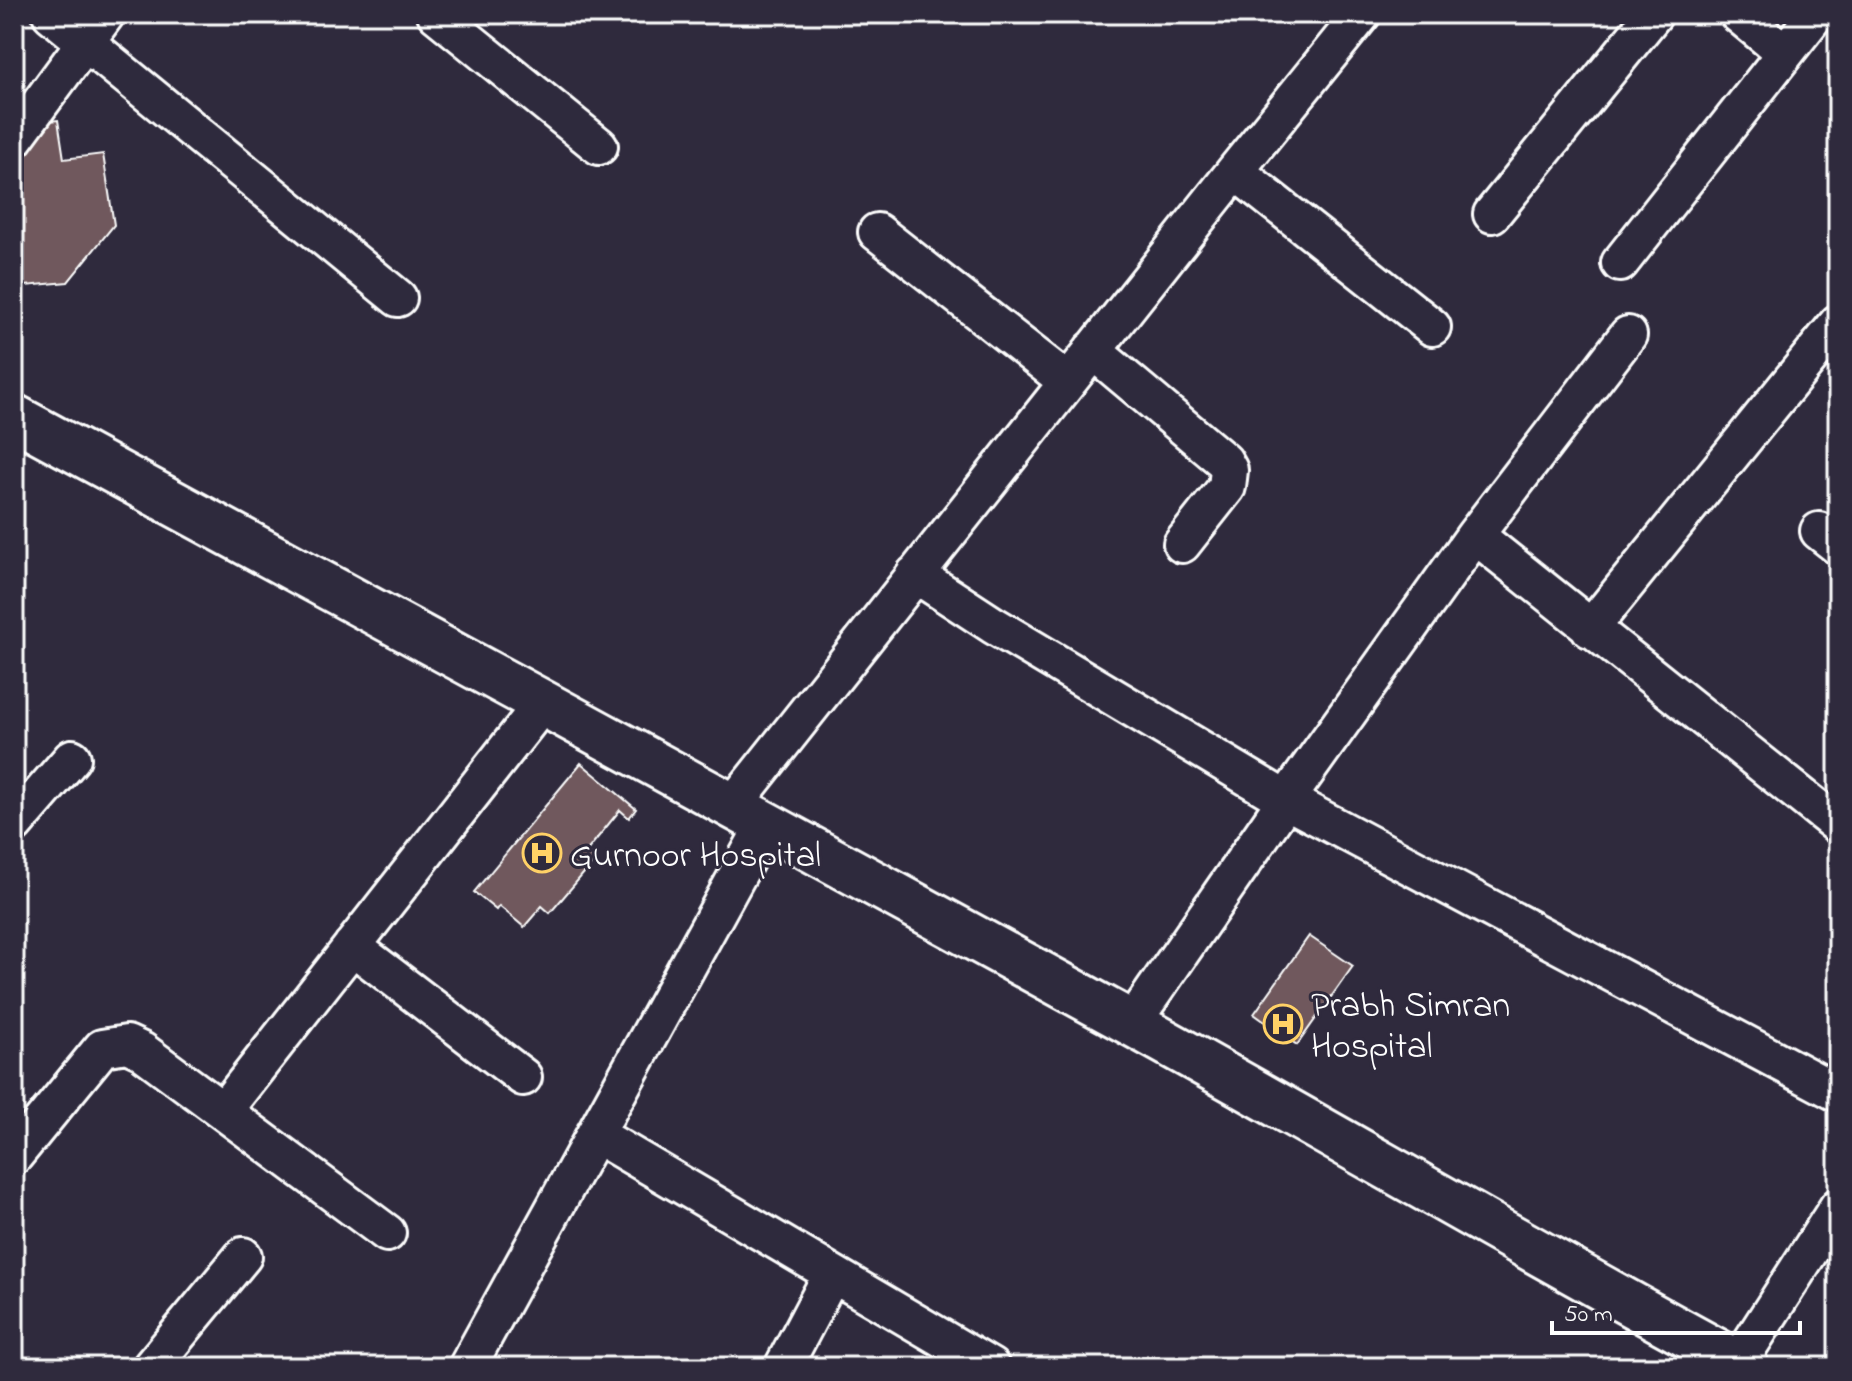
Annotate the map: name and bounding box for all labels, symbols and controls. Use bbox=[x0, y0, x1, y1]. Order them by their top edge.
place label: Gurnoor Hospital bbox=[570, 831, 821, 884]
hospital icon: Gurnoor Hospital bbox=[521, 832, 563, 874]
place label: Prabh Simran Hospital bbox=[1311, 981, 1510, 1075]
hospital icon: Prabh Simran Hospital bbox=[1262, 1003, 1304, 1045]
scale bar bbox=[1552, 1285, 1800, 1335]
text: 50 m bbox=[1564, 1298, 1613, 1333]

